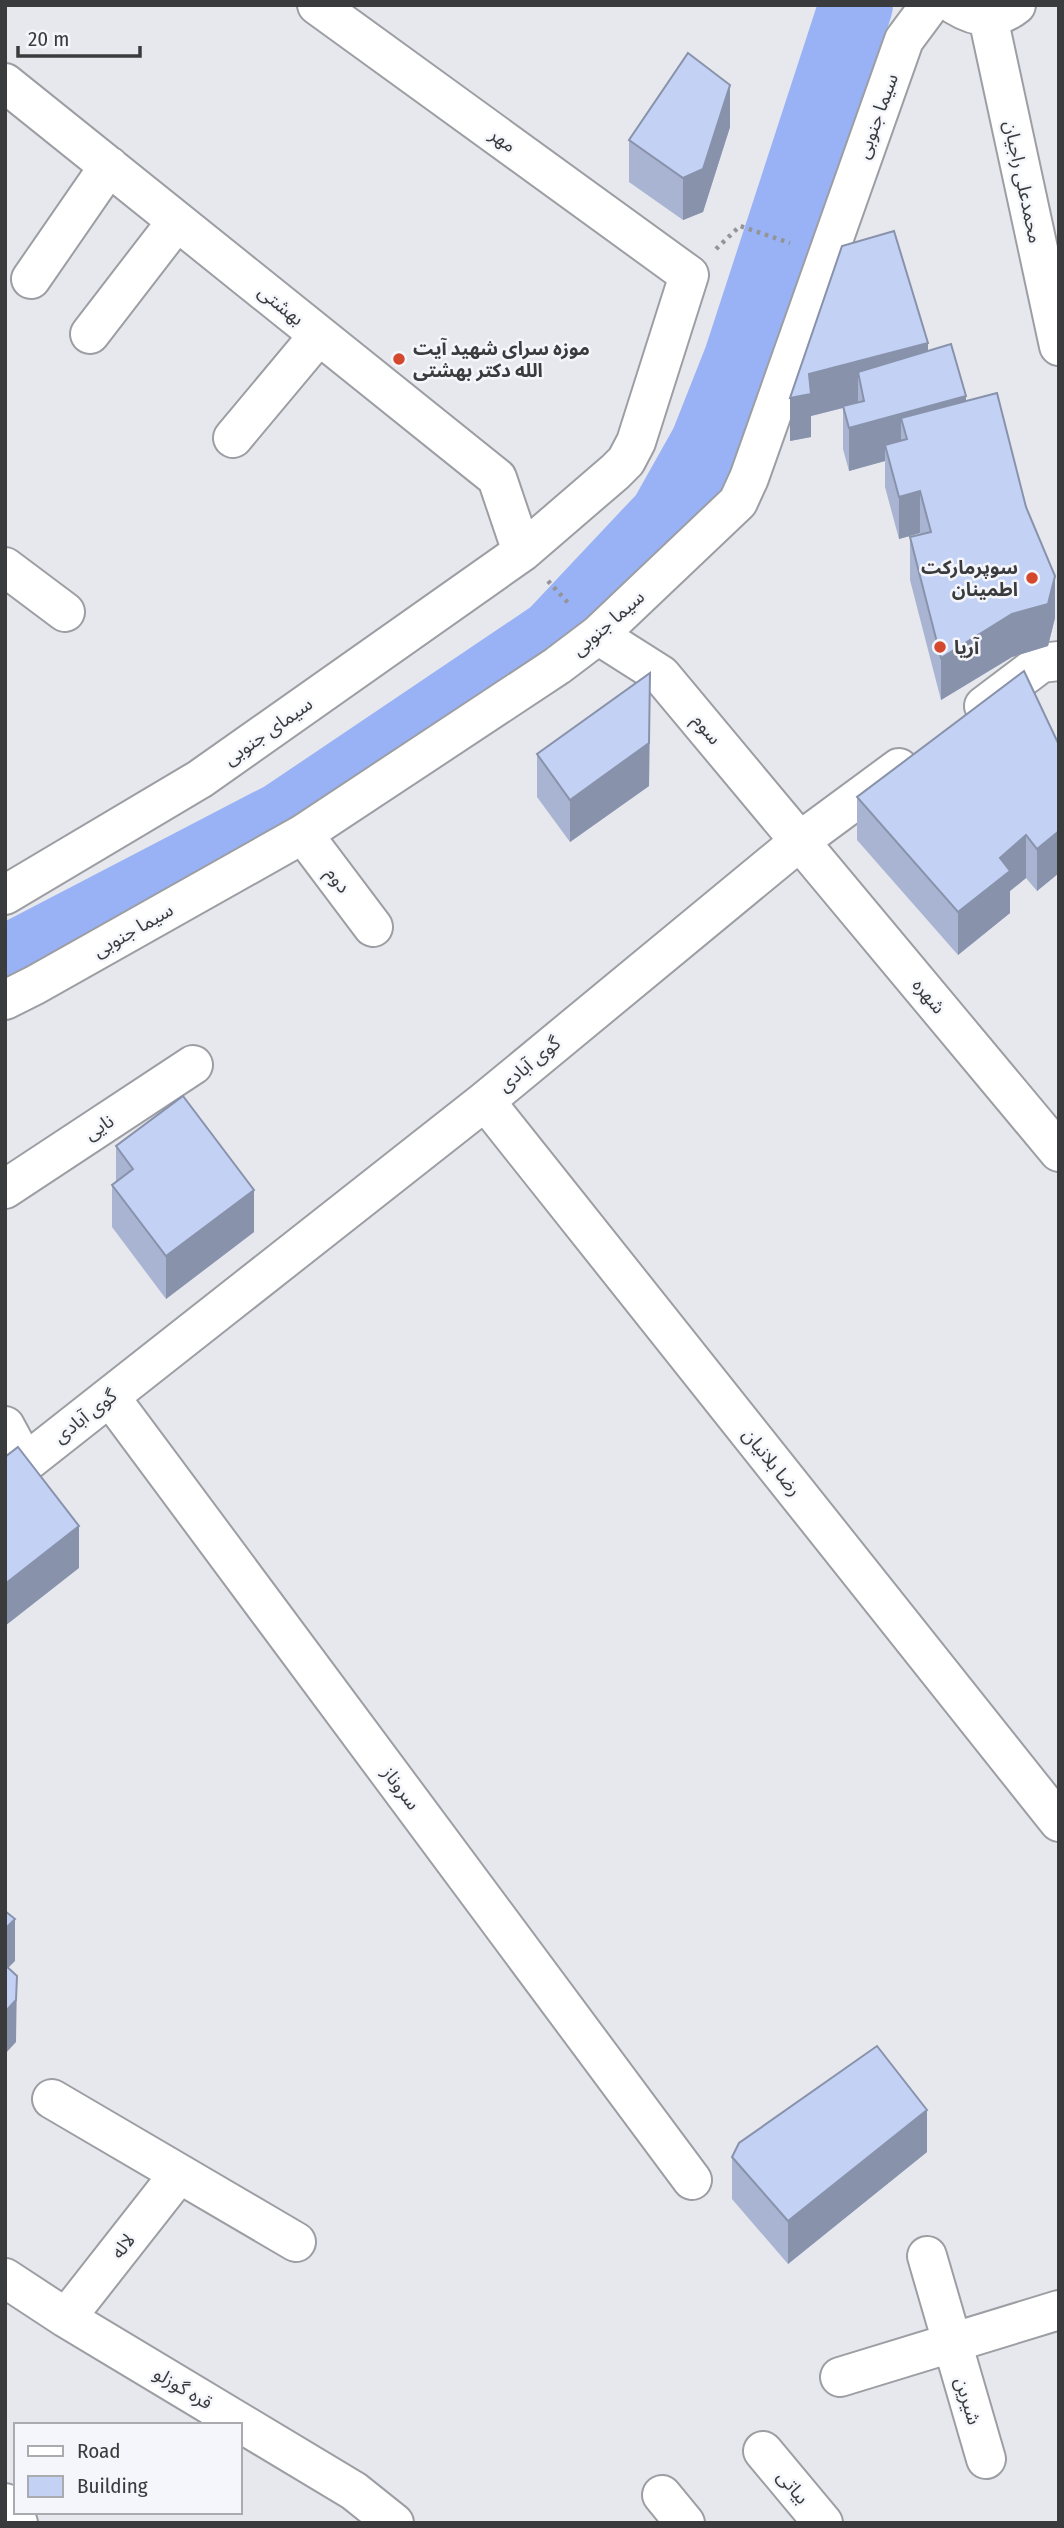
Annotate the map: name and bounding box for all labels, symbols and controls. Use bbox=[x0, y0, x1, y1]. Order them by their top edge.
scale bar bbox=[18, 14, 140, 58]
text: 20 m bbox=[28, 26, 69, 52]
street label: سیما جنوبی bbox=[851, 70, 903, 162]
street label: محمدعلی راجیان bbox=[999, 119, 1047, 245]
street label: مهر bbox=[484, 122, 521, 157]
street label: بهشتی bbox=[254, 280, 308, 330]
place label: موزه سرای شهید آیت الله دکتر بهشتی bbox=[413, 337, 590, 382]
marker: موزه سرای شهید آیت الله دکتر بهشتی bbox=[391, 351, 407, 367]
place label: سوپرمارکت اطمینان bbox=[921, 556, 1018, 601]
marker: سوپرمارکت اطمینان bbox=[1024, 570, 1040, 586]
street label: سیما جنوبی bbox=[567, 585, 649, 661]
place label: آریا bbox=[954, 636, 980, 659]
marker: آریا bbox=[932, 639, 948, 655]
street label: سیمای جنوبی bbox=[219, 692, 317, 770]
street label: سوم bbox=[685, 709, 726, 751]
street label: دوم bbox=[318, 862, 355, 899]
street label: سیما جنوبی bbox=[89, 898, 177, 962]
street label: شهره bbox=[908, 974, 950, 1018]
street label: گوی آبادی bbox=[493, 1031, 566, 1097]
street label: نایی bbox=[80, 1109, 118, 1145]
street label: گوی آبادی bbox=[49, 1383, 122, 1448]
street label: رضا بلانیان bbox=[738, 1423, 806, 1501]
street label: سروناز bbox=[377, 1761, 425, 1814]
street label: لاله bbox=[106, 2229, 140, 2263]
street label: قره گوزلو bbox=[149, 2362, 217, 2414]
street label: شیرین bbox=[950, 2374, 986, 2428]
legend bbox=[14, 2423, 242, 2514]
text: Road bbox=[77, 2438, 121, 2464]
street label: بیاتی bbox=[772, 2465, 814, 2509]
text: Building bbox=[77, 2473, 148, 2499]

